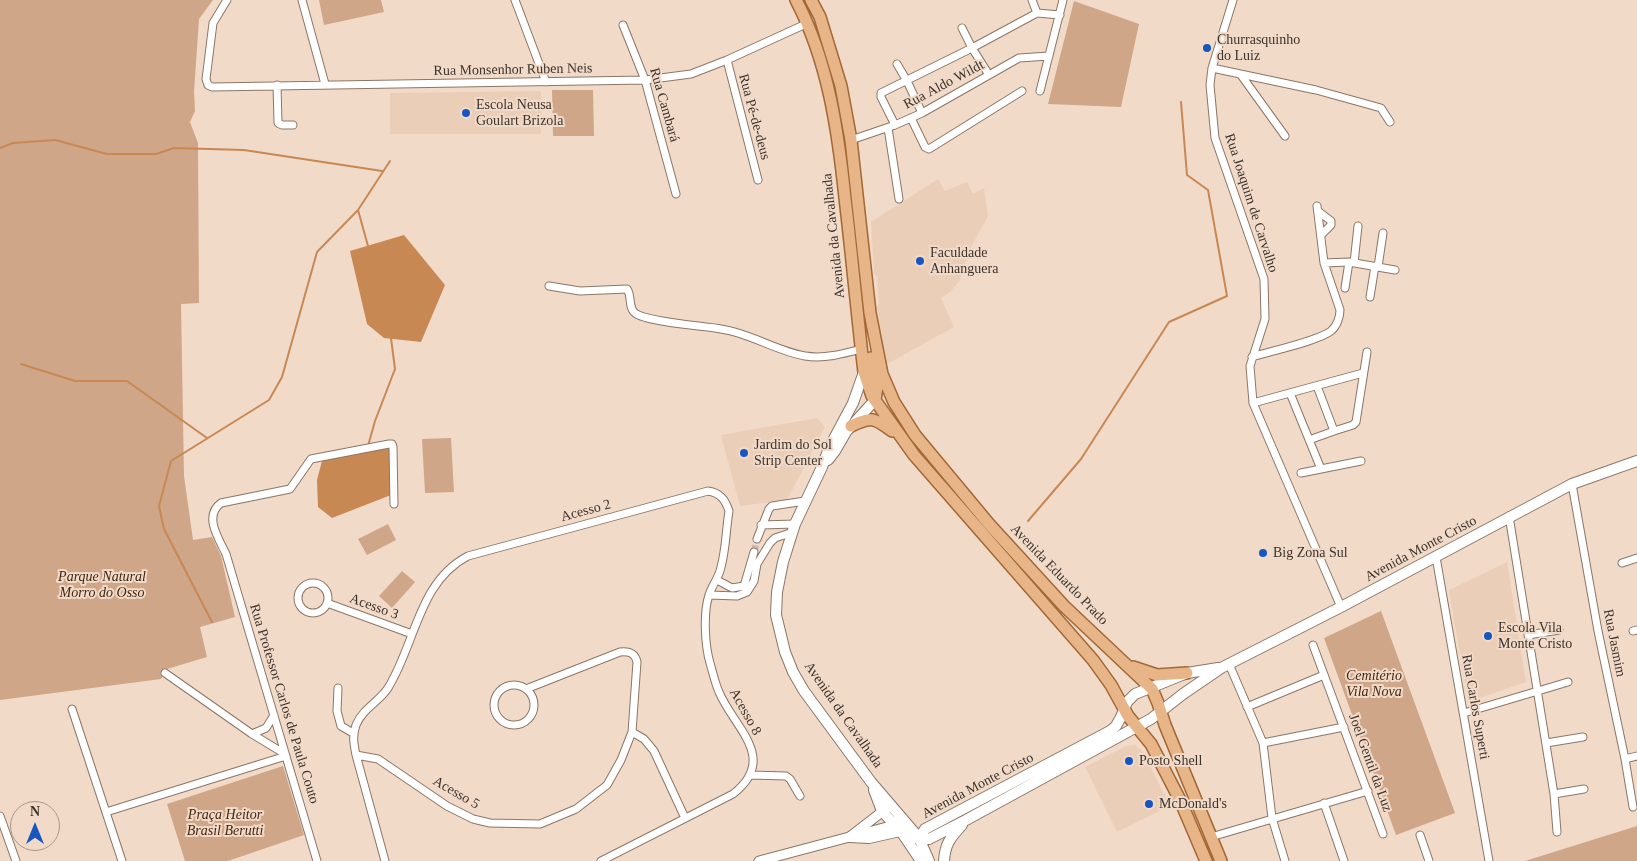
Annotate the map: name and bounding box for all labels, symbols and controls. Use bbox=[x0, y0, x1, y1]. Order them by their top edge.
place label: Churrasquinho do Luiz bbox=[1217, 32, 1300, 64]
marker: Churrasquinho do Luiz bbox=[1201, 42, 1213, 54]
street label: Rua Aldo Wildt bbox=[901, 57, 987, 113]
street label: Rua Monsenhor Ruben Neis bbox=[433, 60, 593, 80]
street label: Rua Cambará bbox=[645, 66, 683, 144]
street label: Rua Pé-de-deus bbox=[734, 72, 774, 162]
place label: Escola Neusa Goulart Brizola bbox=[476, 97, 563, 130]
marker: Escola Neusa Goulart Brizola bbox=[460, 107, 472, 119]
street label: Rua Joaquim de Carvalho bbox=[1221, 131, 1281, 275]
street label: Avenida da Cavalhada bbox=[819, 173, 849, 299]
place label: Faculdade Anhanguera bbox=[930, 245, 998, 278]
marker: Faculdade Anhanguera bbox=[914, 255, 926, 267]
place label: Jardim do Sol Strip Center bbox=[754, 437, 832, 470]
marker: Jardim do Sol Strip Center bbox=[738, 447, 750, 459]
street label: Acesso 2 bbox=[559, 496, 613, 526]
street label: Avenida Monte Cristo bbox=[1362, 512, 1480, 586]
street label: Avenida Eduardo Prado bbox=[1007, 521, 1111, 629]
place label: Big Zona Sul bbox=[1273, 545, 1348, 561]
marker: Big Zona Sul bbox=[1257, 547, 1269, 559]
park label: Parque Natural Morro do Osso bbox=[58, 569, 146, 602]
street label: Acesso 3 bbox=[347, 590, 401, 624]
street label: Rua Professor Carlos de Paula Couto bbox=[246, 602, 322, 806]
street label: Rua Jasmim bbox=[1599, 608, 1629, 678]
place label: Escola Vila Monte Cristo bbox=[1498, 620, 1572, 652]
marker: Escola Vila Monte Cristo bbox=[1482, 630, 1494, 642]
street label: Rua Carlos Superti bbox=[1457, 653, 1493, 761]
street label: Avenida da Cavalhada bbox=[800, 659, 886, 771]
park label: Cemitério Vila Nova bbox=[1346, 668, 1402, 700]
street label: Acesso 8 bbox=[725, 686, 765, 738]
street label: Joel Gentil da Luz bbox=[1344, 712, 1396, 814]
street label: Avenida Monte Cristo bbox=[919, 749, 1037, 823]
place label: Posto Shell bbox=[1139, 753, 1202, 769]
marker: Posto Shell bbox=[1123, 755, 1135, 767]
street label: Acesso 5 bbox=[430, 773, 482, 813]
place label: McDonald's bbox=[1159, 796, 1227, 812]
marker: McDonald's bbox=[1143, 798, 1155, 810]
north arrow bbox=[10, 801, 60, 851]
text: N bbox=[30, 804, 40, 819]
park label: Praça Heitor Brasil Berutti bbox=[187, 807, 263, 840]

